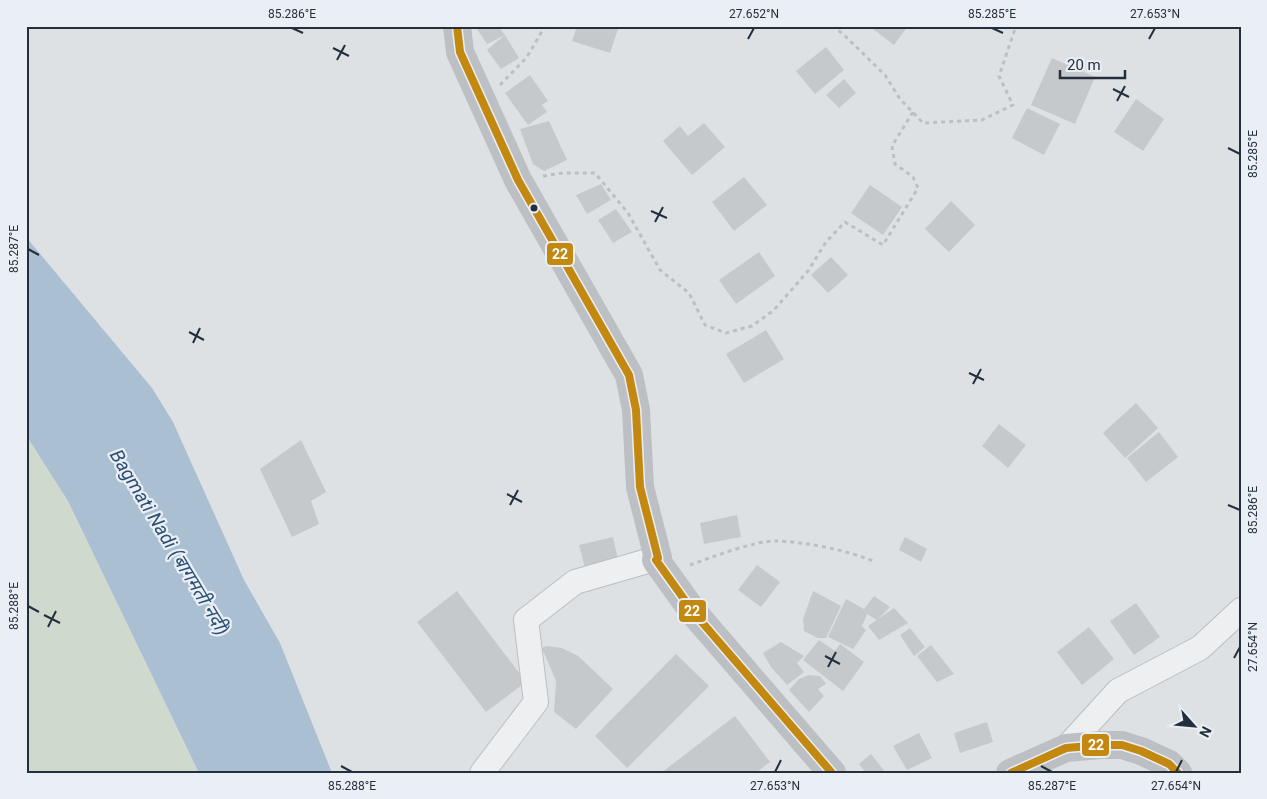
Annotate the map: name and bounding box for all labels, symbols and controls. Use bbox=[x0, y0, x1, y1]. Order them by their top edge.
text: 85.286°E bbox=[268, 7, 316, 21]
text: 27.652°N bbox=[729, 7, 779, 21]
text: 85.285°E bbox=[968, 7, 1016, 21]
text: 27.653°N bbox=[1130, 7, 1180, 21]
scale bar bbox=[1060, 48, 1124, 80]
text: 20 m bbox=[1067, 56, 1101, 74]
text: 85.285°E bbox=[1246, 130, 1260, 178]
unlabelled marker bbox=[529, 203, 539, 213]
text: 85.287°E bbox=[7, 225, 21, 273]
line badge: 22 bbox=[546, 242, 574, 266]
text: 22 bbox=[552, 246, 568, 262]
water label: Bagmati Nadi (बागमती नदी) bbox=[105, 445, 234, 639]
text: 85.286°E bbox=[1246, 486, 1260, 534]
text: 85.288°E bbox=[7, 582, 21, 630]
line badge: 22 bbox=[678, 599, 707, 623]
text: 22 bbox=[684, 603, 700, 619]
text: 27.654°N bbox=[1246, 622, 1260, 672]
north arrow bbox=[1170, 702, 1220, 752]
text: N bbox=[1196, 724, 1215, 740]
line badge: 22 bbox=[1081, 733, 1110, 757]
text: 22 bbox=[1088, 737, 1104, 753]
text: 85.288°E bbox=[328, 779, 376, 793]
text: 27.653°N bbox=[750, 779, 800, 793]
text: 85.287°E bbox=[1028, 779, 1076, 793]
text: 27.654°N bbox=[1151, 779, 1201, 793]

